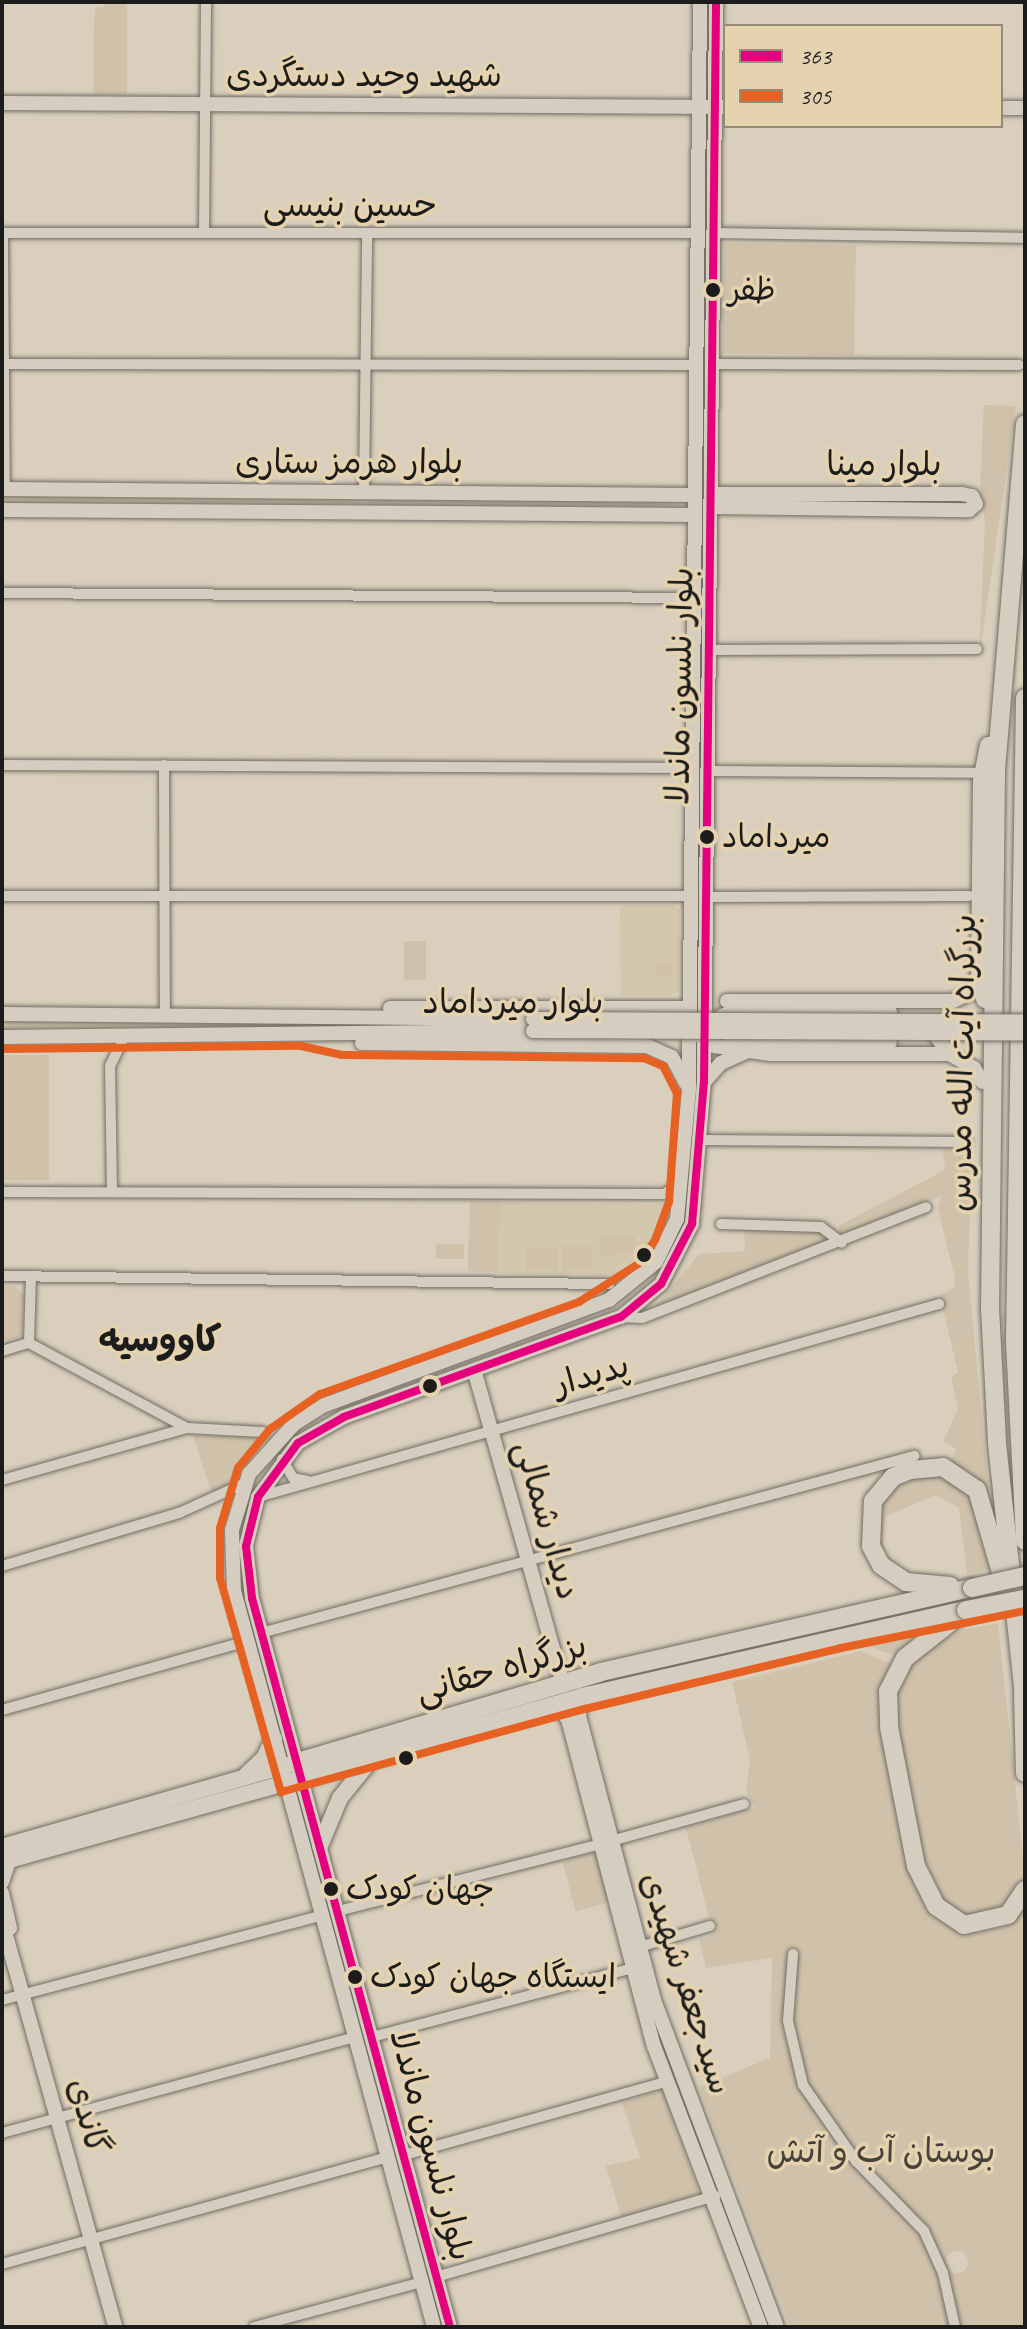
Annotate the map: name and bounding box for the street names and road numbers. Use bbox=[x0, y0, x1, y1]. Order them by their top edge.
street label: شهید وحید دستگردی bbox=[226, 55, 502, 95]
street label: حسین بنیسی bbox=[263, 185, 437, 225]
street label: بلوار هرمز ستاری bbox=[235, 442, 463, 482]
street label: بلوار مینا bbox=[826, 444, 942, 484]
street label: بلوار نلسون ماندلا bbox=[657, 567, 701, 805]
street label: بزرگراه آیت الله مدرس bbox=[938, 914, 984, 1212]
street label: بلوار میرداماد bbox=[423, 982, 603, 1022]
street label: پدیدار bbox=[548, 1344, 634, 1404]
street label: دیدار شمالی bbox=[506, 1436, 590, 1604]
street label: بزرگراه حقانی bbox=[411, 1624, 591, 1712]
street label: سیدجعفر شهیدی bbox=[632, 1867, 742, 2099]
street label: بلوار نلسون ماندلا bbox=[382, 2025, 482, 2265]
street label: گاندی bbox=[59, 2074, 119, 2158]

